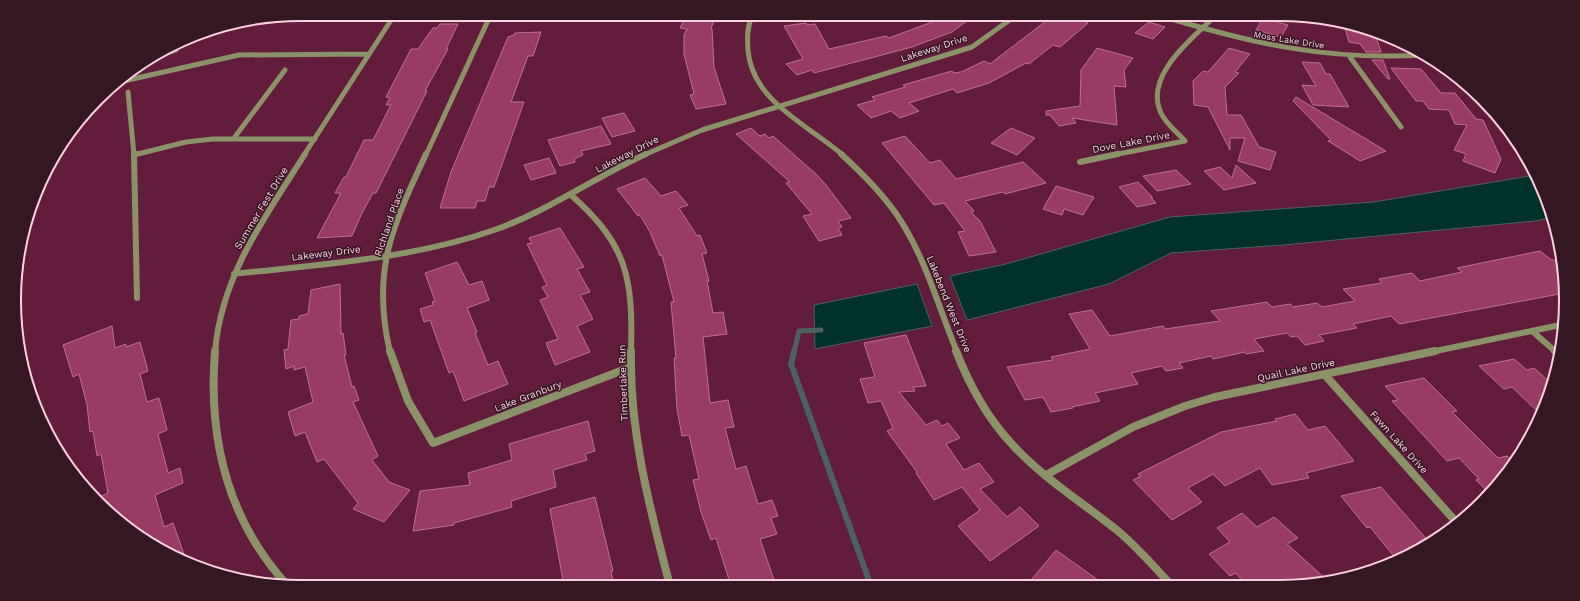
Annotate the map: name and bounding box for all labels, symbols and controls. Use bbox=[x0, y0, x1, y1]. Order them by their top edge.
street label: Moss Lake Drive bbox=[1253, 29, 1325, 51]
street label: Lakeway Drive bbox=[899, 32, 969, 64]
street label: Dove Lake Drive bbox=[1091, 129, 1171, 155]
street label: Lakeway Drive bbox=[593, 133, 661, 175]
street label: Summer Fest Drive bbox=[232, 165, 290, 251]
street label: Richland Place bbox=[372, 186, 406, 258]
street label: Lakeway Drive bbox=[291, 243, 361, 263]
street label: Lakebend West Drive bbox=[925, 254, 974, 354]
street label: Timberlake Run bbox=[616, 345, 630, 421]
street label: Quail Lake Drive bbox=[1256, 356, 1336, 384]
street label: Lake Granbury bbox=[493, 378, 564, 414]
street label: Fawn Lake Drive bbox=[1368, 408, 1430, 476]

